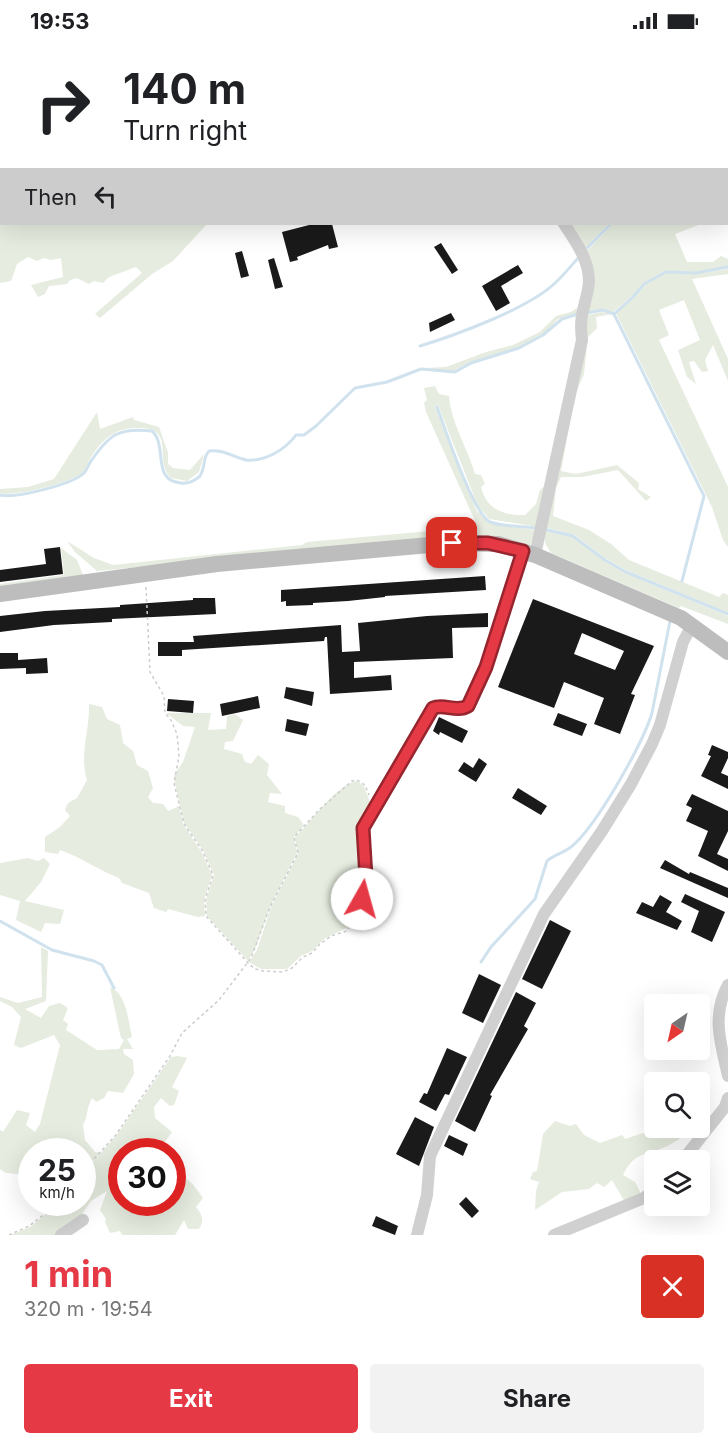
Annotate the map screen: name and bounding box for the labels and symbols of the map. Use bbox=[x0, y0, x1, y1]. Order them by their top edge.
pin bbox=[426, 517, 477, 568]
position arrow bbox=[330, 867, 394, 931]
north arrow bbox=[644, 994, 710, 1060]
speed limit sign: 30 bbox=[108, 1138, 186, 1216]

